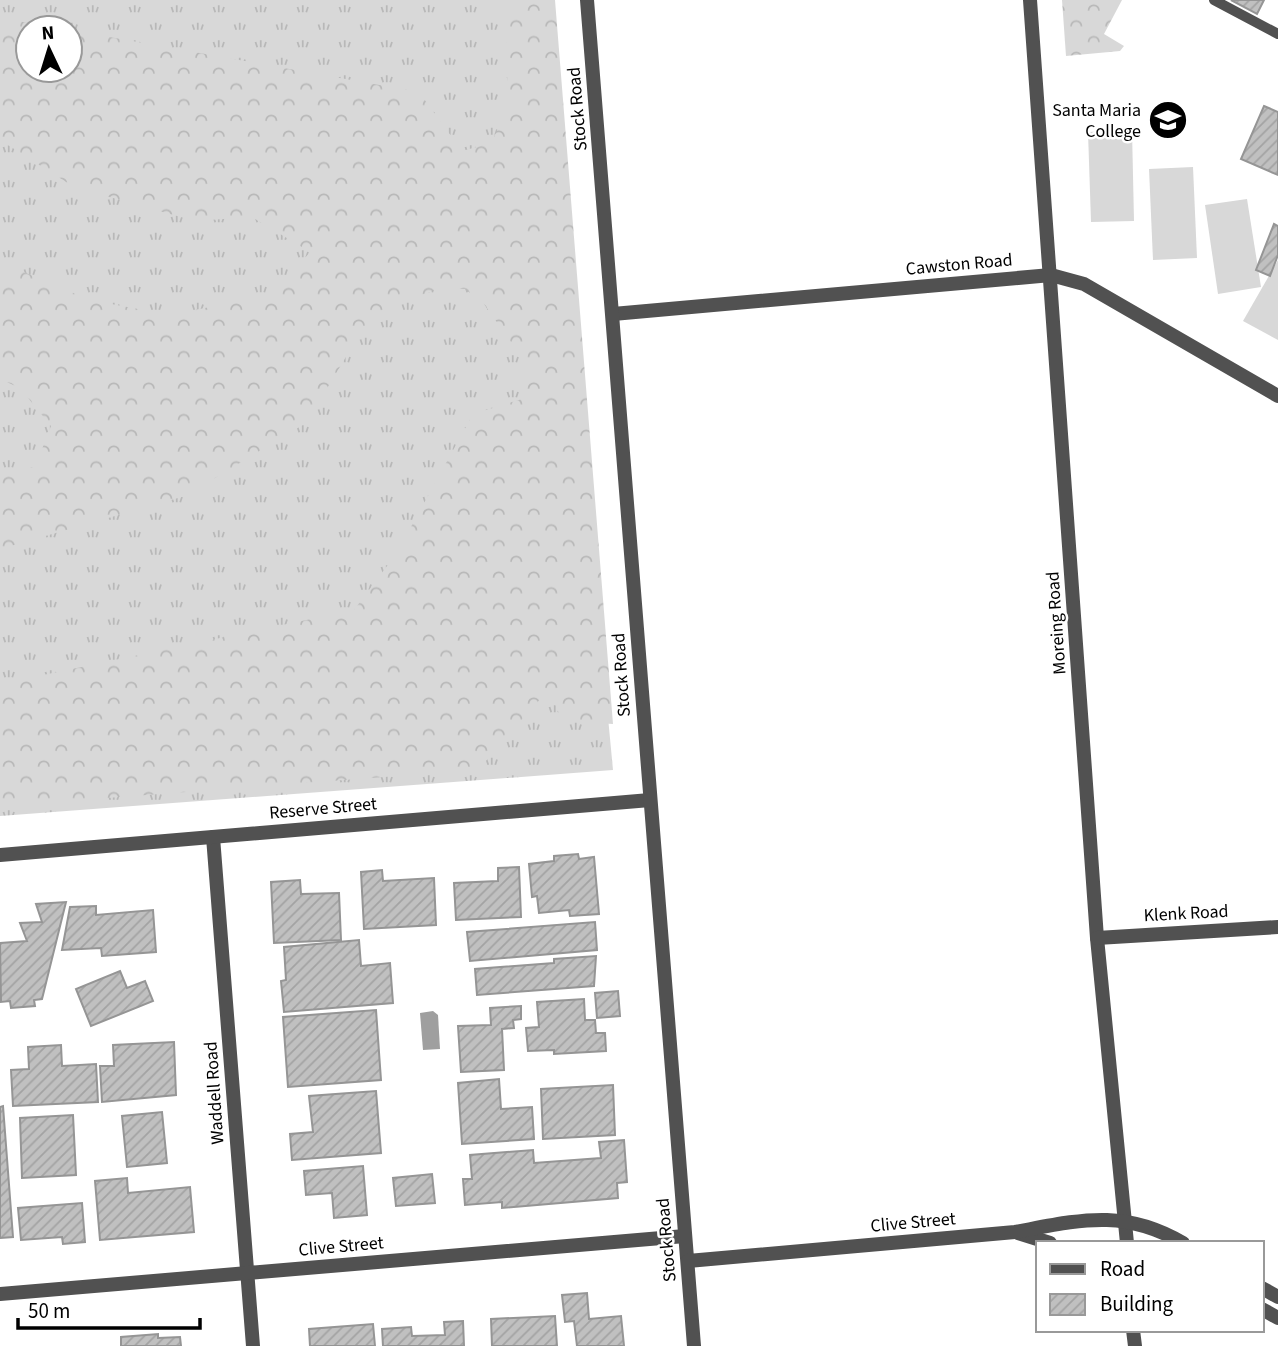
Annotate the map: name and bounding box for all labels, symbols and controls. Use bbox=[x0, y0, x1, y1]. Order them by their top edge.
north arrow bbox=[14, 14, 84, 84]
text: N bbox=[41, 20, 55, 47]
street label: Stock Road bbox=[561, 66, 594, 152]
place label: Santa Maria College bbox=[1052, 98, 1141, 144]
school or university icon: Santa Maria College bbox=[1147, 99, 1189, 141]
street label: Cawston Road bbox=[905, 247, 1014, 282]
street label: Moreing Road bbox=[1040, 571, 1073, 675]
street label: Stock Road bbox=[606, 632, 637, 718]
street label: Reserve Street bbox=[268, 791, 378, 826]
street label: Klenk Road bbox=[1143, 899, 1229, 928]
street label: Waddell Road bbox=[198, 1041, 231, 1145]
street label: Stock Road bbox=[650, 1197, 683, 1283]
street label: Clive Street bbox=[869, 1206, 957, 1239]
street label: Clive Street bbox=[297, 1230, 385, 1263]
legend bbox=[1036, 1241, 1264, 1332]
text: Road bbox=[1100, 1254, 1145, 1284]
scale bar bbox=[18, 1286, 200, 1330]
text: Building bbox=[1100, 1289, 1174, 1319]
text: 50 m bbox=[28, 1296, 70, 1326]

